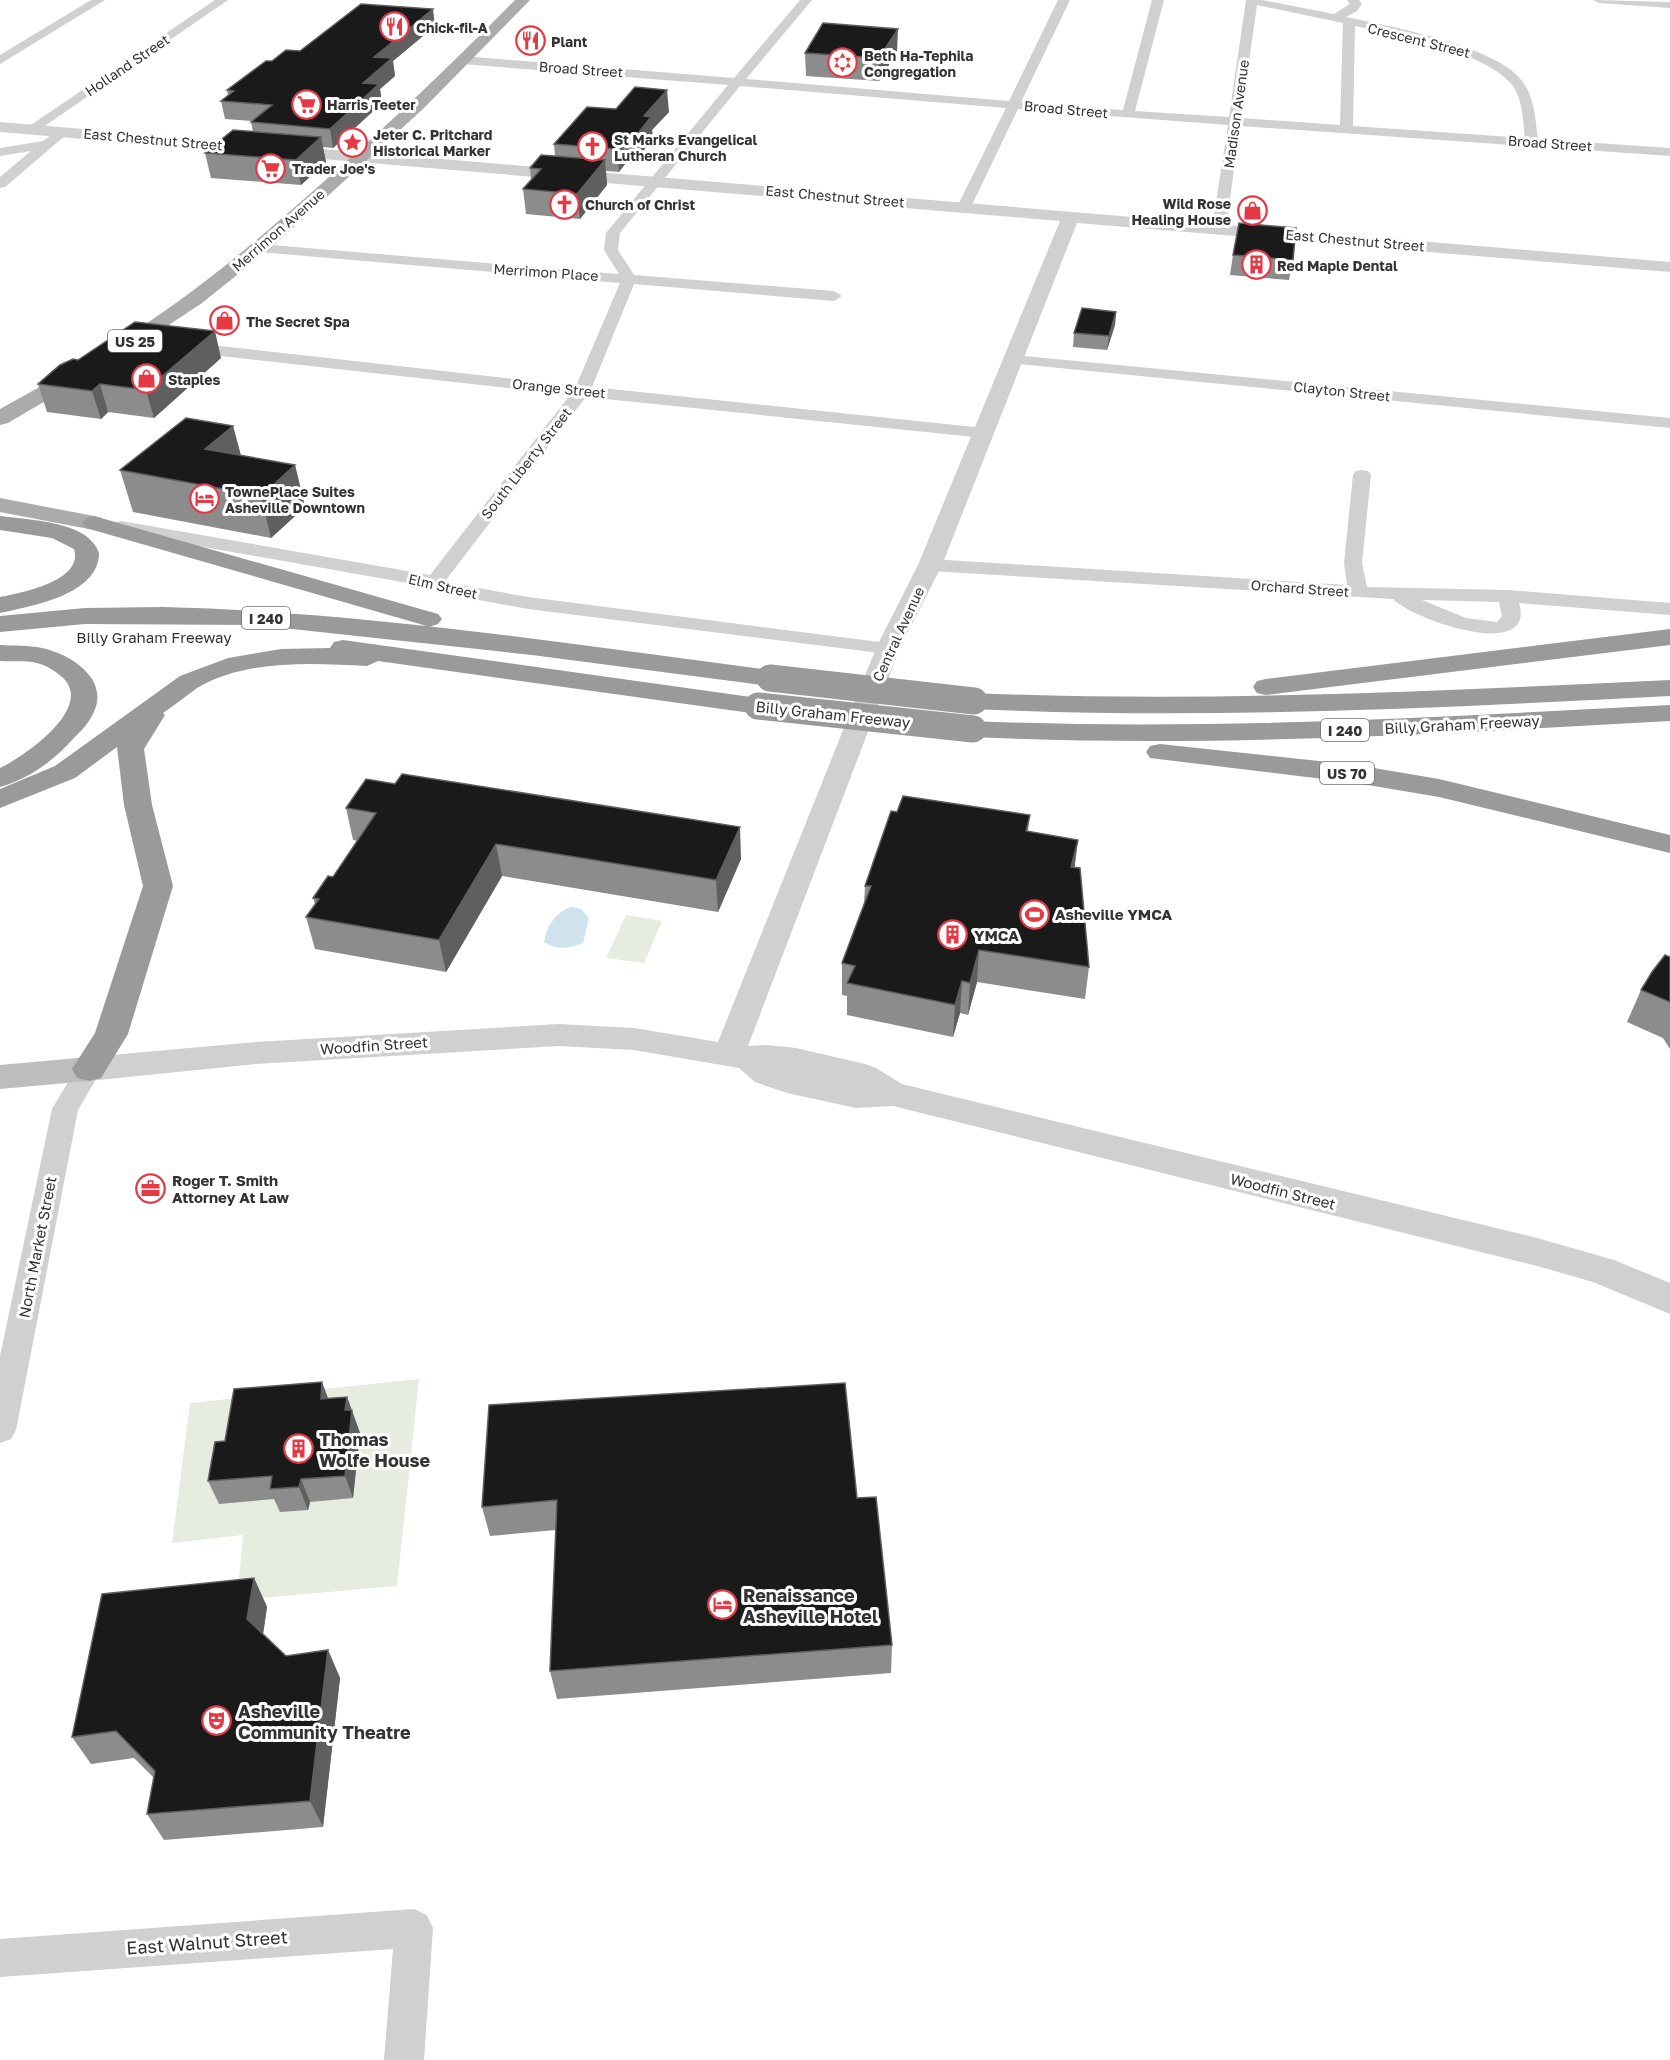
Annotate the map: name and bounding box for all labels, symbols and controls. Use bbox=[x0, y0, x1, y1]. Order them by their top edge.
restaurant icon: Chick-fil-A bbox=[379, 11, 411, 43]
place label: Chick-fil-A bbox=[416, 19, 488, 36]
street label: Crescent Street bbox=[1366, 19, 1472, 61]
restaurant icon: Plant bbox=[514, 25, 546, 57]
street label: Holland Street bbox=[82, 31, 172, 99]
place label: Plant bbox=[551, 33, 588, 50]
synagogue icon: Beth Ha-Tephila Congregation bbox=[827, 47, 859, 79]
place label: Beth Ha-Tephila Congregation bbox=[864, 47, 973, 80]
street label: Broad Street bbox=[538, 58, 624, 80]
street label: Madison Avenue bbox=[1220, 59, 1252, 169]
supermarket icon: Harris Teeter bbox=[290, 88, 322, 120]
place label: Harris Teeter bbox=[327, 96, 416, 113]
street label: Broad Street bbox=[1023, 97, 1109, 121]
street label: East Chestnut Street bbox=[83, 124, 223, 154]
place icon: Jeter C. Pritchard Historical Marker bbox=[336, 126, 368, 158]
place label: Jeter C. Pritchard Historical Marker bbox=[373, 126, 492, 159]
church icon: St Marks Evangelical Lutheran Church bbox=[577, 131, 609, 163]
place label: St Marks Evangelical Lutheran Church bbox=[614, 131, 757, 164]
street label: Broad Street bbox=[1507, 132, 1593, 154]
supermarket icon: Trader Joe's bbox=[255, 152, 287, 184]
place label: Trader Joe's bbox=[292, 160, 376, 177]
street label: East Chestnut Street bbox=[765, 181, 905, 211]
street label: Merrimon Avenue bbox=[228, 185, 328, 275]
church icon: Church of Christ bbox=[548, 188, 580, 220]
place label: Wild Rose Healing House bbox=[1131, 195, 1231, 228]
shop icon: Wild Rose Healing House bbox=[1236, 195, 1268, 227]
place label: Church of Christ bbox=[585, 196, 695, 213]
street label: East Chestnut Street bbox=[1285, 225, 1425, 255]
building icon: Red Maple Dental bbox=[1240, 249, 1272, 281]
place label: Red Maple Dental bbox=[1277, 257, 1398, 274]
street label: Merrimon Place bbox=[493, 260, 599, 284]
shop icon: The Secret Spa bbox=[209, 305, 241, 337]
place label: The Secret Spa bbox=[246, 313, 350, 330]
road number: US 25 bbox=[108, 330, 162, 352]
shop icon: Staples bbox=[131, 363, 163, 395]
place label: Staples bbox=[168, 371, 220, 388]
street label: Orange Street bbox=[511, 375, 607, 401]
street label: Clayton Street bbox=[1293, 377, 1391, 405]
street label: South Liberty Street bbox=[477, 404, 575, 522]
hotel icon: TownePlace Suites Asheville Downtown bbox=[188, 483, 220, 515]
place label: TownePlace Suites Asheville Downtown bbox=[225, 483, 365, 516]
street label: Elm Street bbox=[407, 570, 479, 602]
street label: Orchard Street bbox=[1250, 576, 1350, 600]
street label: Central Avenue bbox=[869, 584, 927, 684]
road number: I 240 bbox=[242, 607, 290, 629]
street label: Billy Graham Freeway bbox=[76, 628, 232, 646]
street label: Billy Graham Freeway bbox=[755, 697, 912, 731]
street label: Billy Graham Freeway bbox=[1384, 711, 1541, 737]
road number: I 240 bbox=[1321, 719, 1369, 741]
road number: US 70 bbox=[1320, 762, 1374, 784]
sports icon: Asheville YMCA bbox=[1018, 898, 1050, 930]
place label: Asheville YMCA bbox=[1055, 905, 1172, 923]
building icon: YMCA bbox=[937, 919, 969, 951]
place label: YMCA bbox=[974, 926, 1019, 944]
street label: Woodfin Street bbox=[320, 1032, 428, 1058]
street label: Woodfin Street bbox=[1228, 1169, 1338, 1213]
place label: Roger T. Smith Attorney At Law bbox=[172, 1171, 289, 1206]
office icon: Roger T. Smith Attorney At Law bbox=[135, 1173, 167, 1205]
street label: North Market Street bbox=[14, 1175, 60, 1319]
place label: Thomas Wolfe House bbox=[319, 1428, 430, 1471]
building icon: Thomas Wolfe House bbox=[282, 1433, 314, 1465]
place label: Renaissance Asheville Hotel bbox=[743, 1584, 878, 1627]
hotel icon: Renaissance Asheville Hotel bbox=[706, 1589, 738, 1621]
place label: Asheville Community Theatre bbox=[238, 1700, 411, 1743]
theatre icon: Asheville Community Theatre bbox=[201, 1705, 233, 1737]
street label: East Walnut Street bbox=[126, 1925, 288, 1959]

